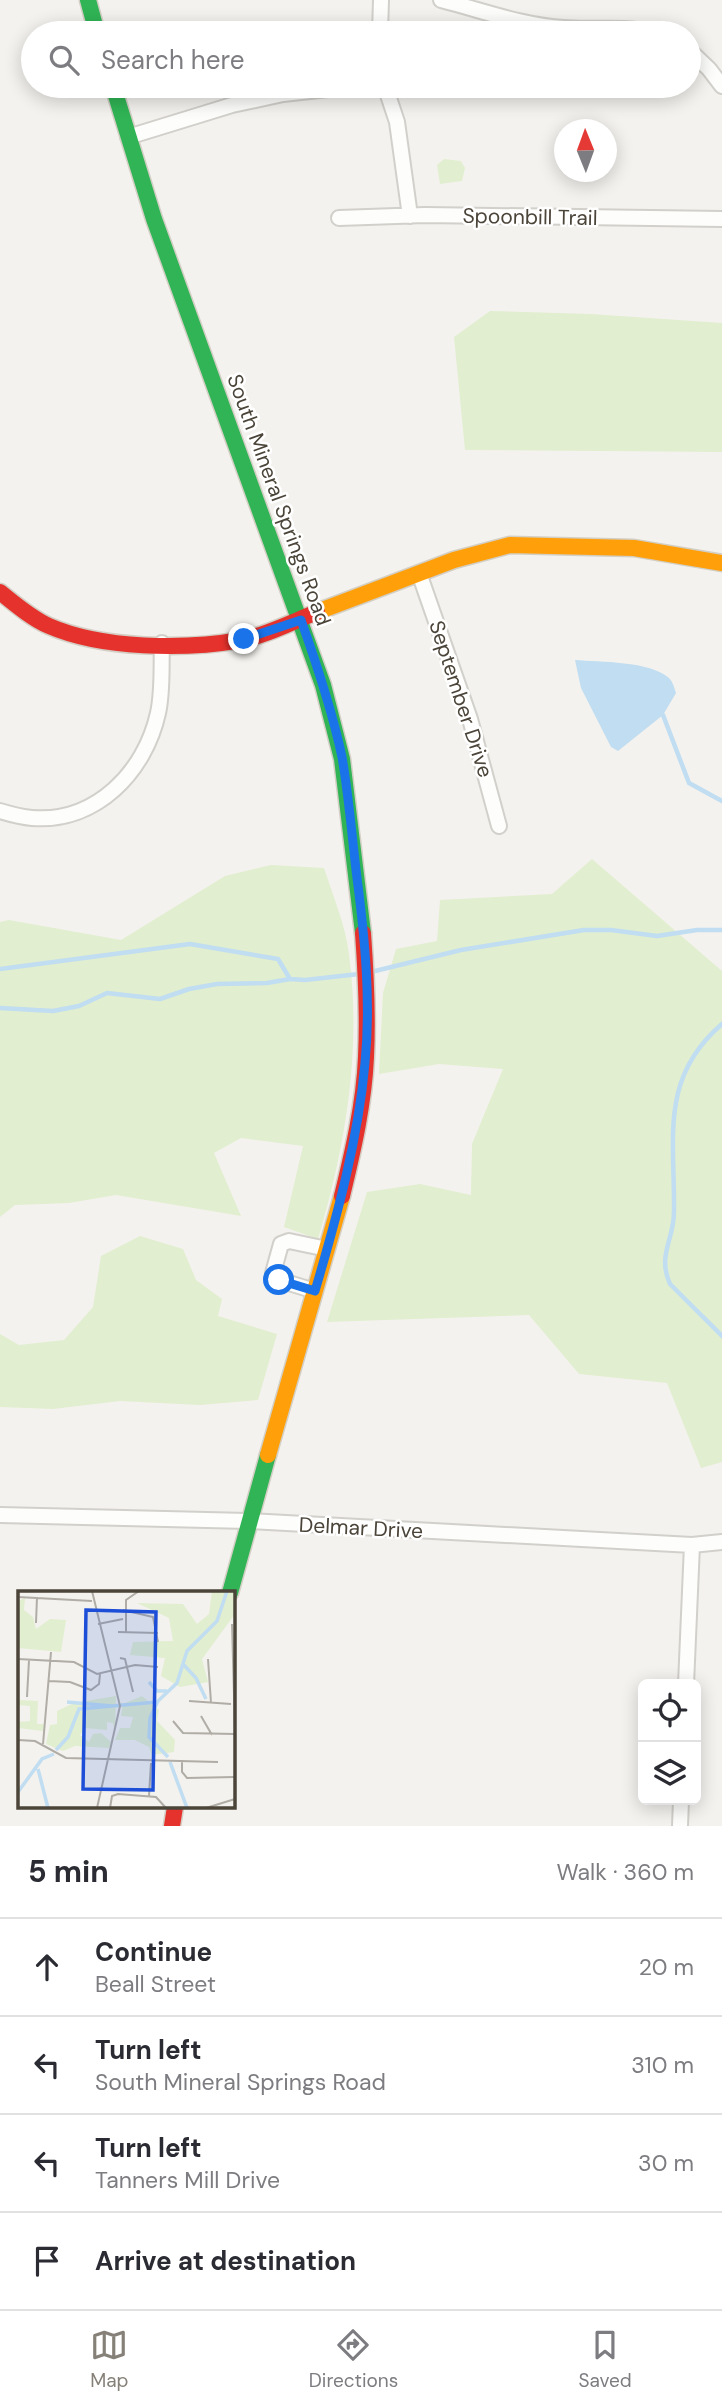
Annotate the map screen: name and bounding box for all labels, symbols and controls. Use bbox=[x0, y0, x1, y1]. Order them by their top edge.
search box bbox=[21, 21, 701, 98]
icon: search bbox=[45, 41, 83, 79]
text: Search here bbox=[101, 43, 244, 77]
north arrow bbox=[554, 119, 617, 182]
street label: Spoonbill Trail bbox=[462, 202, 598, 232]
street label: South Mineral Springs Road bbox=[220, 370, 338, 630]
street label: September Drive bbox=[422, 617, 500, 781]
route end bbox=[228, 623, 259, 654]
route start bbox=[263, 1264, 294, 1295]
street label: Delmar Drive bbox=[298, 1511, 424, 1545]
inset map bbox=[18, 1591, 234, 1808]
map controls bbox=[638, 1679, 701, 1805]
button: locate bbox=[638, 1679, 701, 1742]
button: layers bbox=[638, 1742, 701, 1805]
text: 5 min bbox=[28, 1852, 109, 1891]
text: Walk · 360 m bbox=[556, 1857, 694, 1887]
text: Continue bbox=[95, 1935, 212, 1969]
icon: ahead bbox=[28, 1948, 66, 1986]
text: 20 m bbox=[639, 1952, 694, 1982]
text: Beall Street bbox=[95, 1969, 216, 1999]
text: Turn left bbox=[95, 2033, 202, 2067]
icon: left bbox=[28, 2046, 66, 2084]
text: 310 m bbox=[631, 2050, 694, 2080]
text: South Mineral Springs Road bbox=[95, 2067, 386, 2097]
text: Turn left bbox=[95, 2131, 202, 2165]
icon: left bbox=[28, 2144, 66, 2182]
text: 30 m bbox=[638, 2148, 694, 2178]
text: Tanners Mill Drive bbox=[95, 2165, 280, 2195]
icon: arrive bbox=[28, 2242, 66, 2280]
text: Arrive at destination bbox=[95, 2244, 356, 2278]
tab: Map bbox=[90, 2326, 128, 2393]
tab: Directions bbox=[309, 2326, 398, 2393]
tab: Saved bbox=[579, 2326, 632, 2393]

